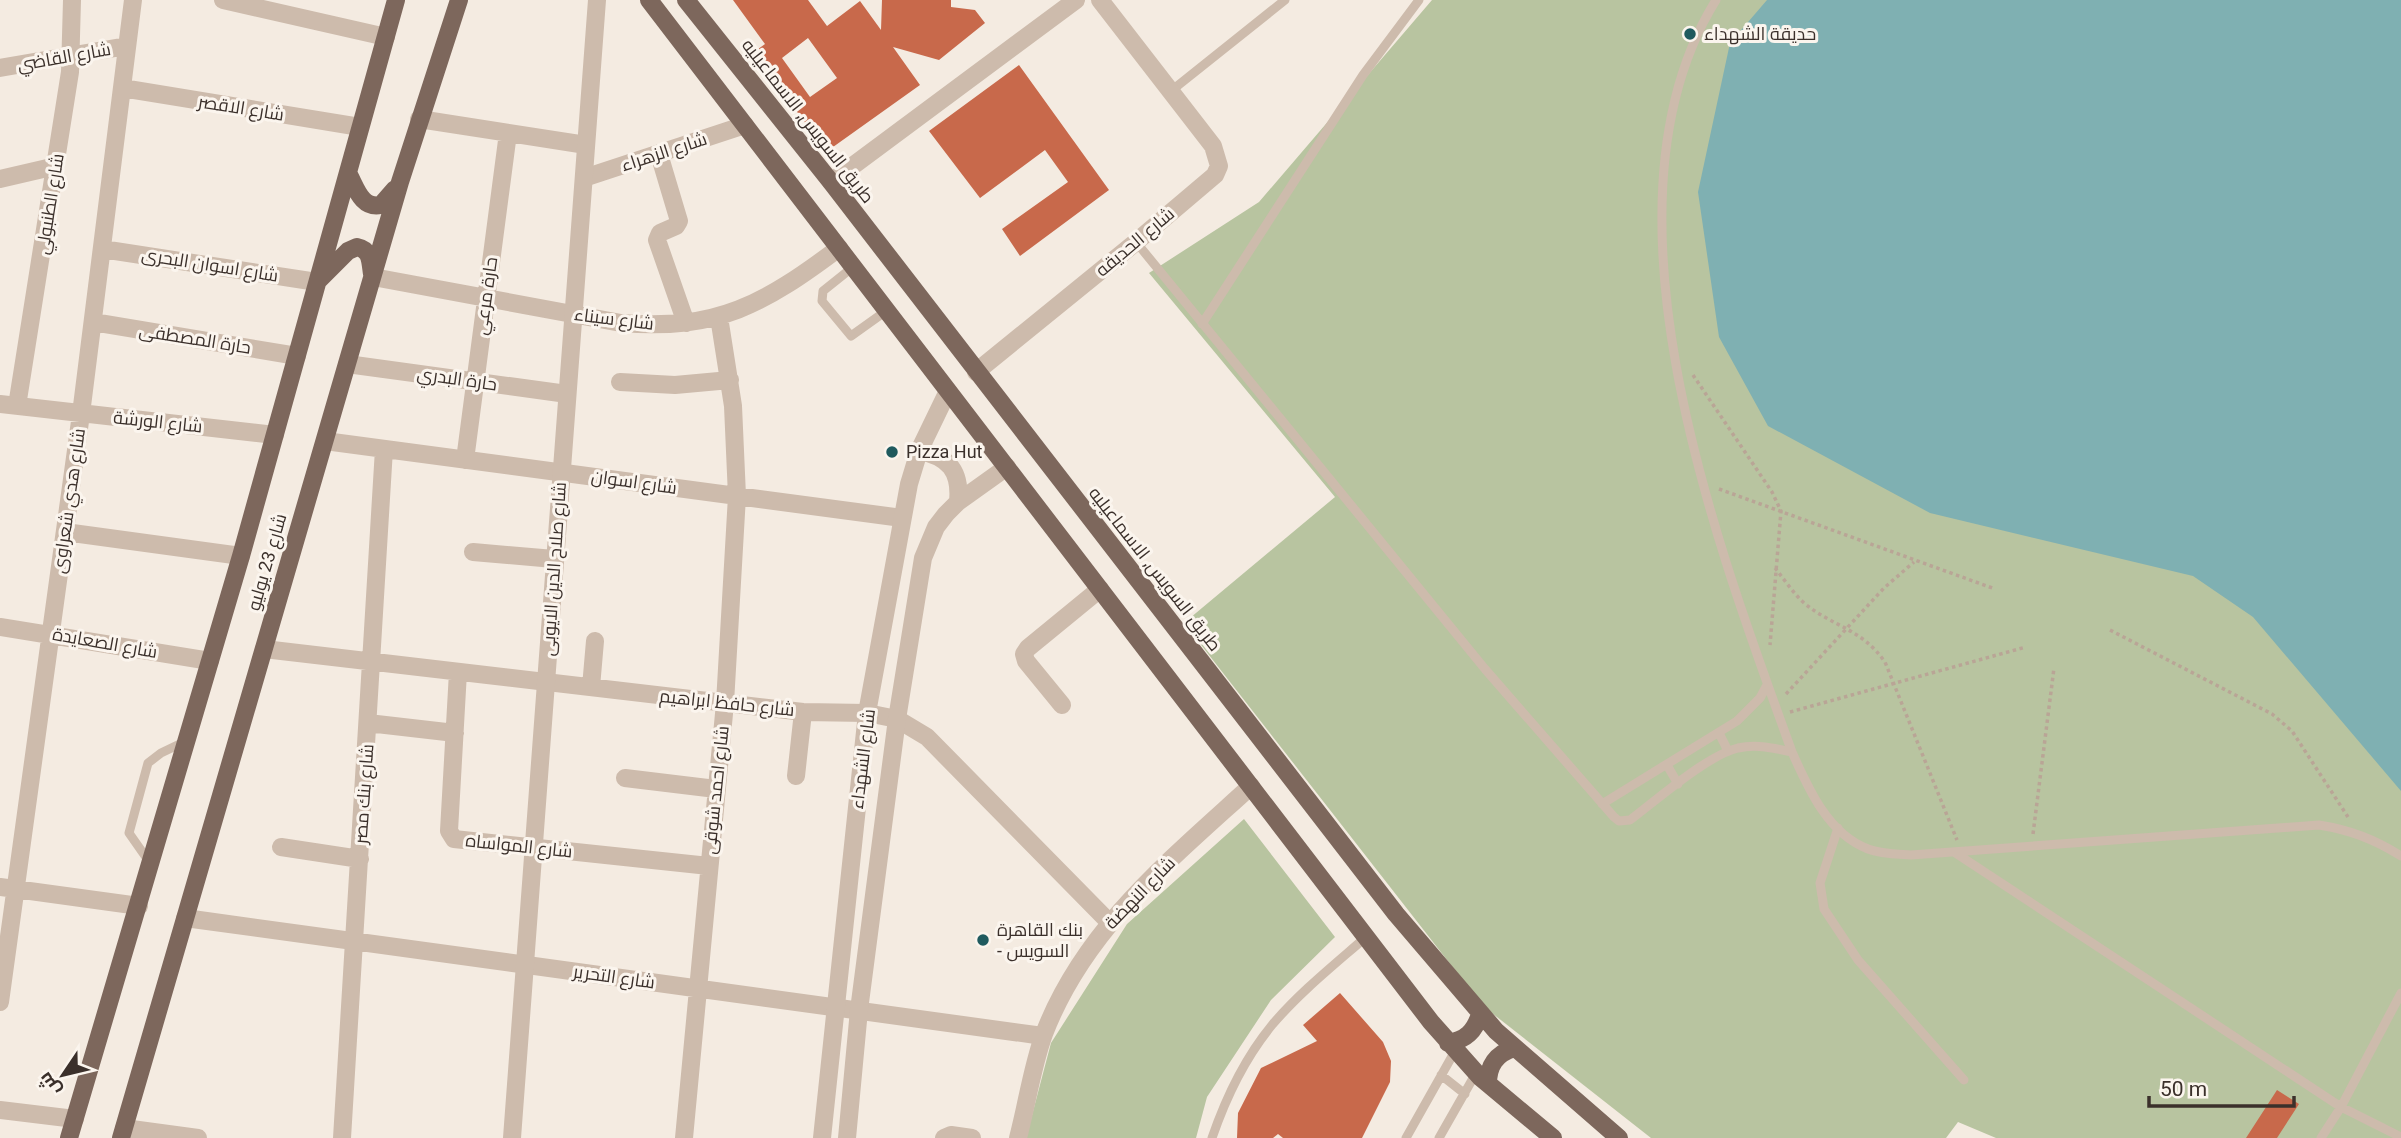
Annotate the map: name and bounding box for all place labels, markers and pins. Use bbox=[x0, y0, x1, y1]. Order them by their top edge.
place label: حديقة الشهداء bbox=[1704, 23, 1816, 45]
marker: حديقة الشهداء bbox=[1682, 26, 1698, 42]
place label: Pizza Hut bbox=[906, 441, 983, 462]
marker: Pizza Hut bbox=[884, 444, 900, 460]
place label: بنك القاهرة - السويس bbox=[997, 919, 1083, 962]
marker: بنك القاهرة - السويس bbox=[975, 932, 991, 948]

